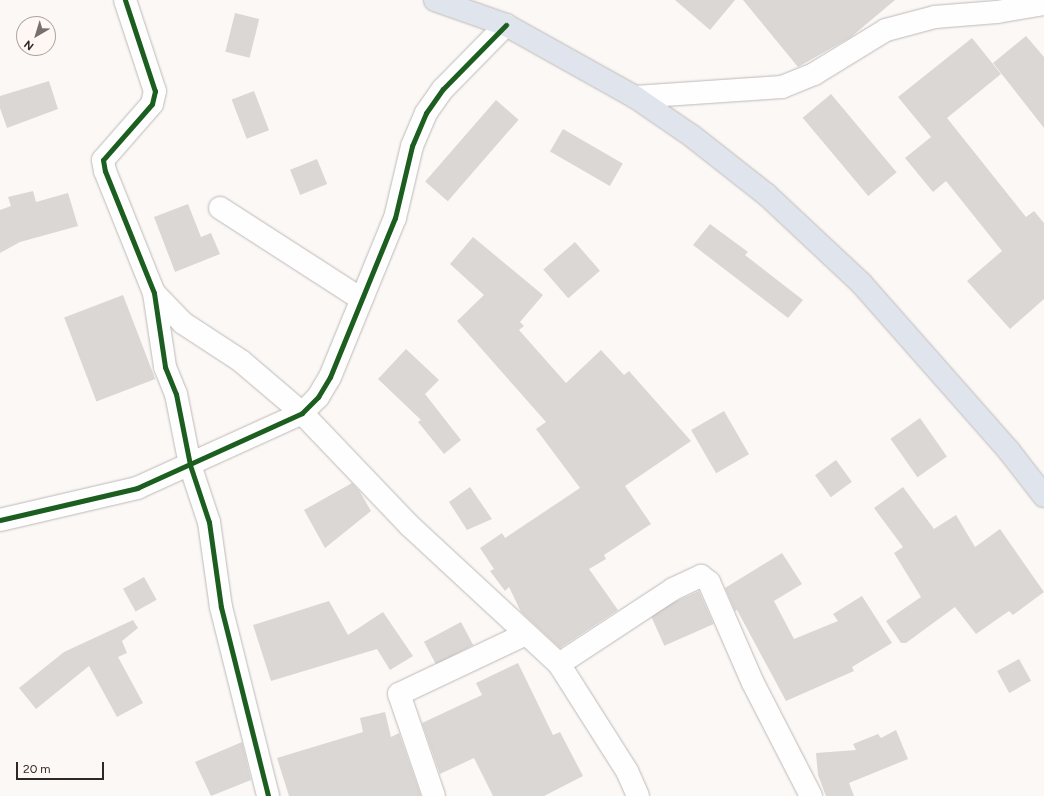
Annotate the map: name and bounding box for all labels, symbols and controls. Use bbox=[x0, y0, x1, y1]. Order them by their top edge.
north arrow bbox=[16, 16, 56, 56]
text: N bbox=[22, 37, 36, 53]
scale bar bbox=[18, 754, 106, 780]
text: 20 m bbox=[23, 762, 51, 776]

